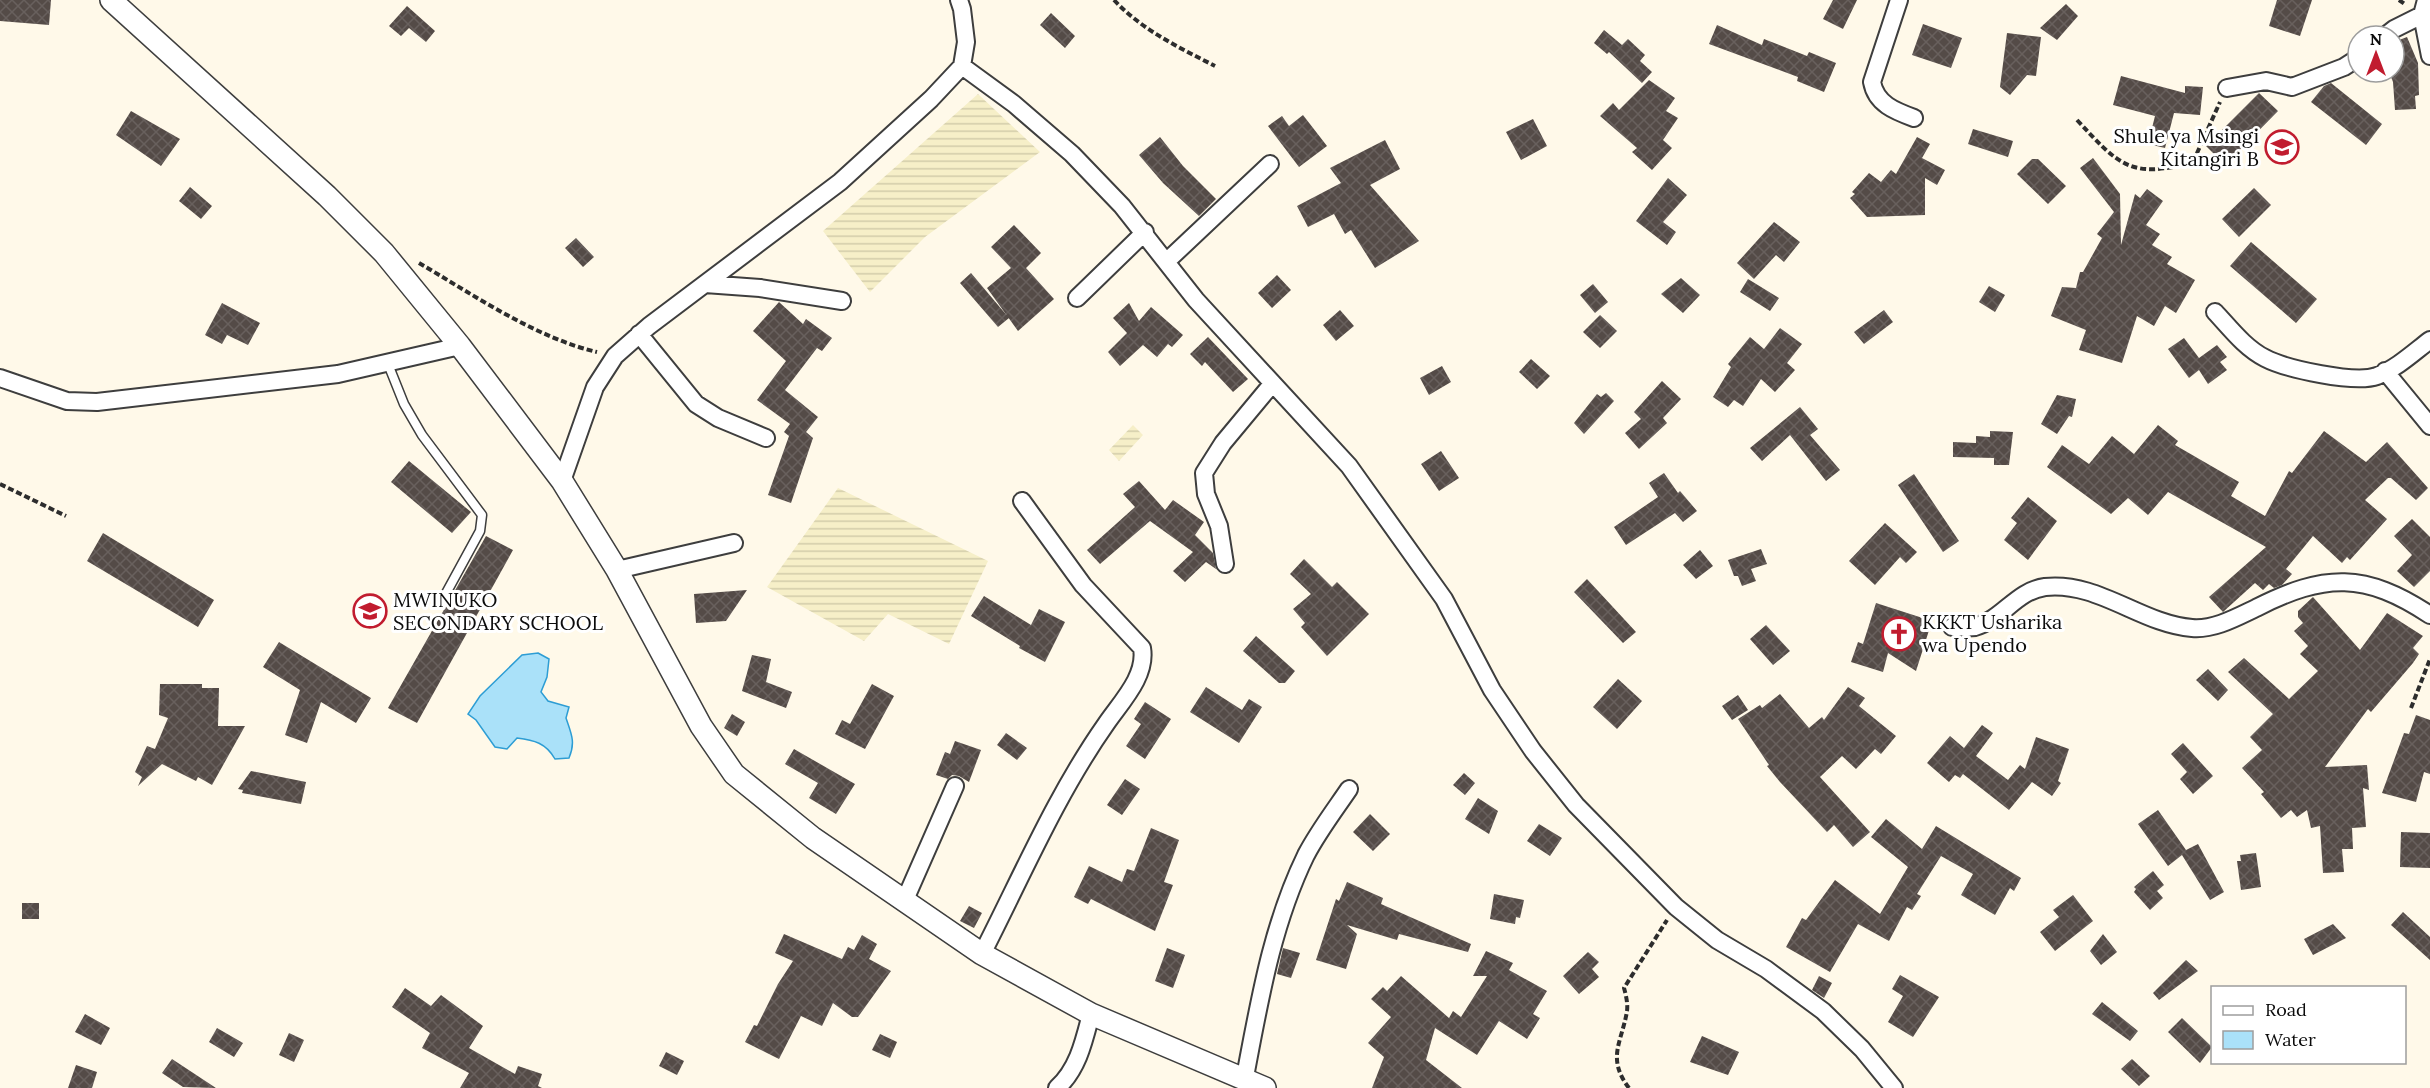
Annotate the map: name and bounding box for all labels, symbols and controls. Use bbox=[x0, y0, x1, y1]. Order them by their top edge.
north arrow bbox=[2346, 24, 2406, 84]
text: N bbox=[2370, 29, 2382, 49]
place label: Shule ya Msingi Kitangiri B bbox=[2114, 123, 2259, 171]
school or university icon: Shule ya Msingi Kitangiri B bbox=[2264, 129, 2300, 165]
place label: MWINUKO SECONDARY SCHOOL bbox=[393, 587, 603, 635]
school or university icon: MWINUKO SECONDARY SCHOOL bbox=[352, 593, 388, 629]
place label: KKKT Usharika wa Upendo bbox=[1922, 609, 2062, 657]
church icon: KKKT Usharika wa Upendo bbox=[1881, 616, 1917, 652]
legend bbox=[2211, 986, 2406, 1064]
text: Road bbox=[2265, 998, 2307, 1021]
text: Water bbox=[2265, 1028, 2316, 1051]

